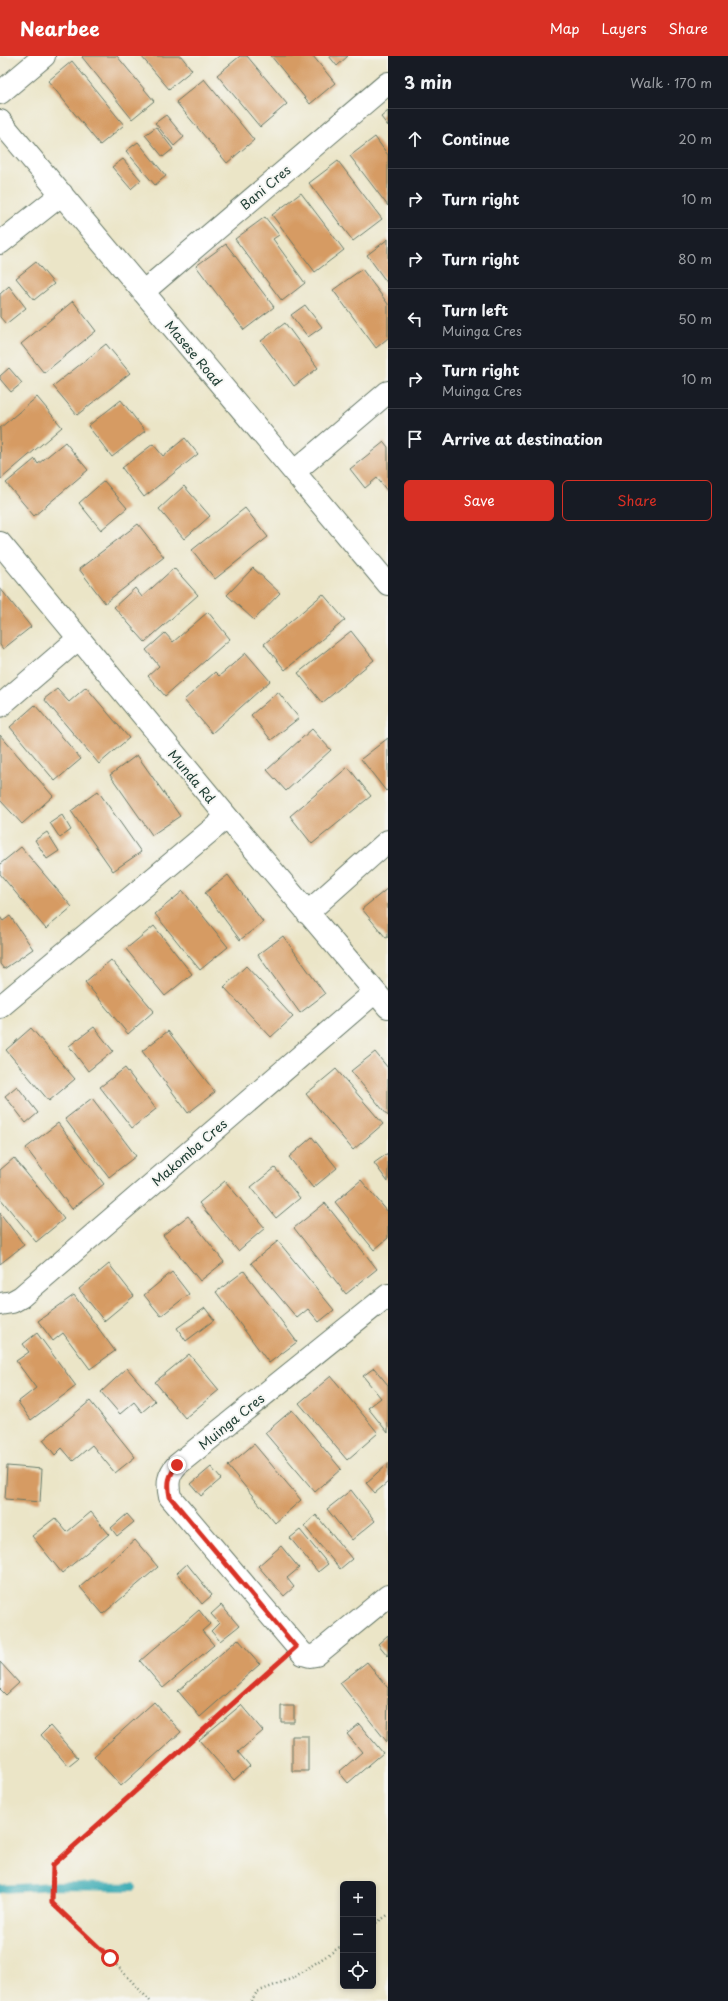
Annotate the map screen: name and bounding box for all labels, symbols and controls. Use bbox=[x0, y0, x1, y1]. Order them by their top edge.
text: Nearbee bbox=[20, 14, 100, 42]
text: Map bbox=[550, 18, 580, 39]
text: Layers bbox=[602, 18, 647, 39]
text: Share bbox=[669, 18, 708, 39]
text: 3 min bbox=[404, 69, 452, 95]
text: Walk · 170 m bbox=[630, 73, 712, 92]
text: Continue bbox=[442, 127, 510, 150]
icon: ahead bbox=[404, 128, 426, 150]
text: 20 m bbox=[678, 129, 712, 148]
street label: Bani Cres bbox=[236, 160, 294, 214]
text: Turn right bbox=[442, 187, 519, 210]
icon: right bbox=[404, 188, 426, 210]
text: 10 m bbox=[682, 189, 712, 208]
text: Turn right bbox=[442, 247, 519, 270]
icon: right bbox=[404, 248, 426, 270]
text: 80 m bbox=[678, 249, 712, 268]
text: Turn left bbox=[442, 298, 508, 321]
icon: left bbox=[404, 308, 426, 330]
text: 50 m bbox=[678, 309, 712, 328]
street label: Masese Road bbox=[161, 316, 227, 390]
text: Muinga Cres bbox=[442, 321, 522, 340]
text: Turn right bbox=[442, 358, 519, 381]
icon: right bbox=[404, 368, 426, 390]
text: 10 m bbox=[682, 369, 712, 388]
text: Muinga Cres bbox=[442, 381, 522, 400]
text: Arrive at destination bbox=[442, 427, 603, 450]
icon: arrive bbox=[404, 428, 426, 450]
button: Save bbox=[404, 480, 554, 521]
button: Share bbox=[562, 480, 712, 521]
street label: Munda Rd bbox=[164, 745, 220, 807]
street label: Makomba Cres bbox=[147, 1114, 231, 1190]
street label: Muinga Cres bbox=[194, 1388, 268, 1454]
route end bbox=[168, 1456, 186, 1474]
map controls bbox=[340, 1881, 376, 1989]
button: + bbox=[340, 1881, 376, 1917]
button: − bbox=[340, 1917, 376, 1953]
route start bbox=[101, 1949, 119, 1967]
button: locate bbox=[340, 1953, 376, 1989]

